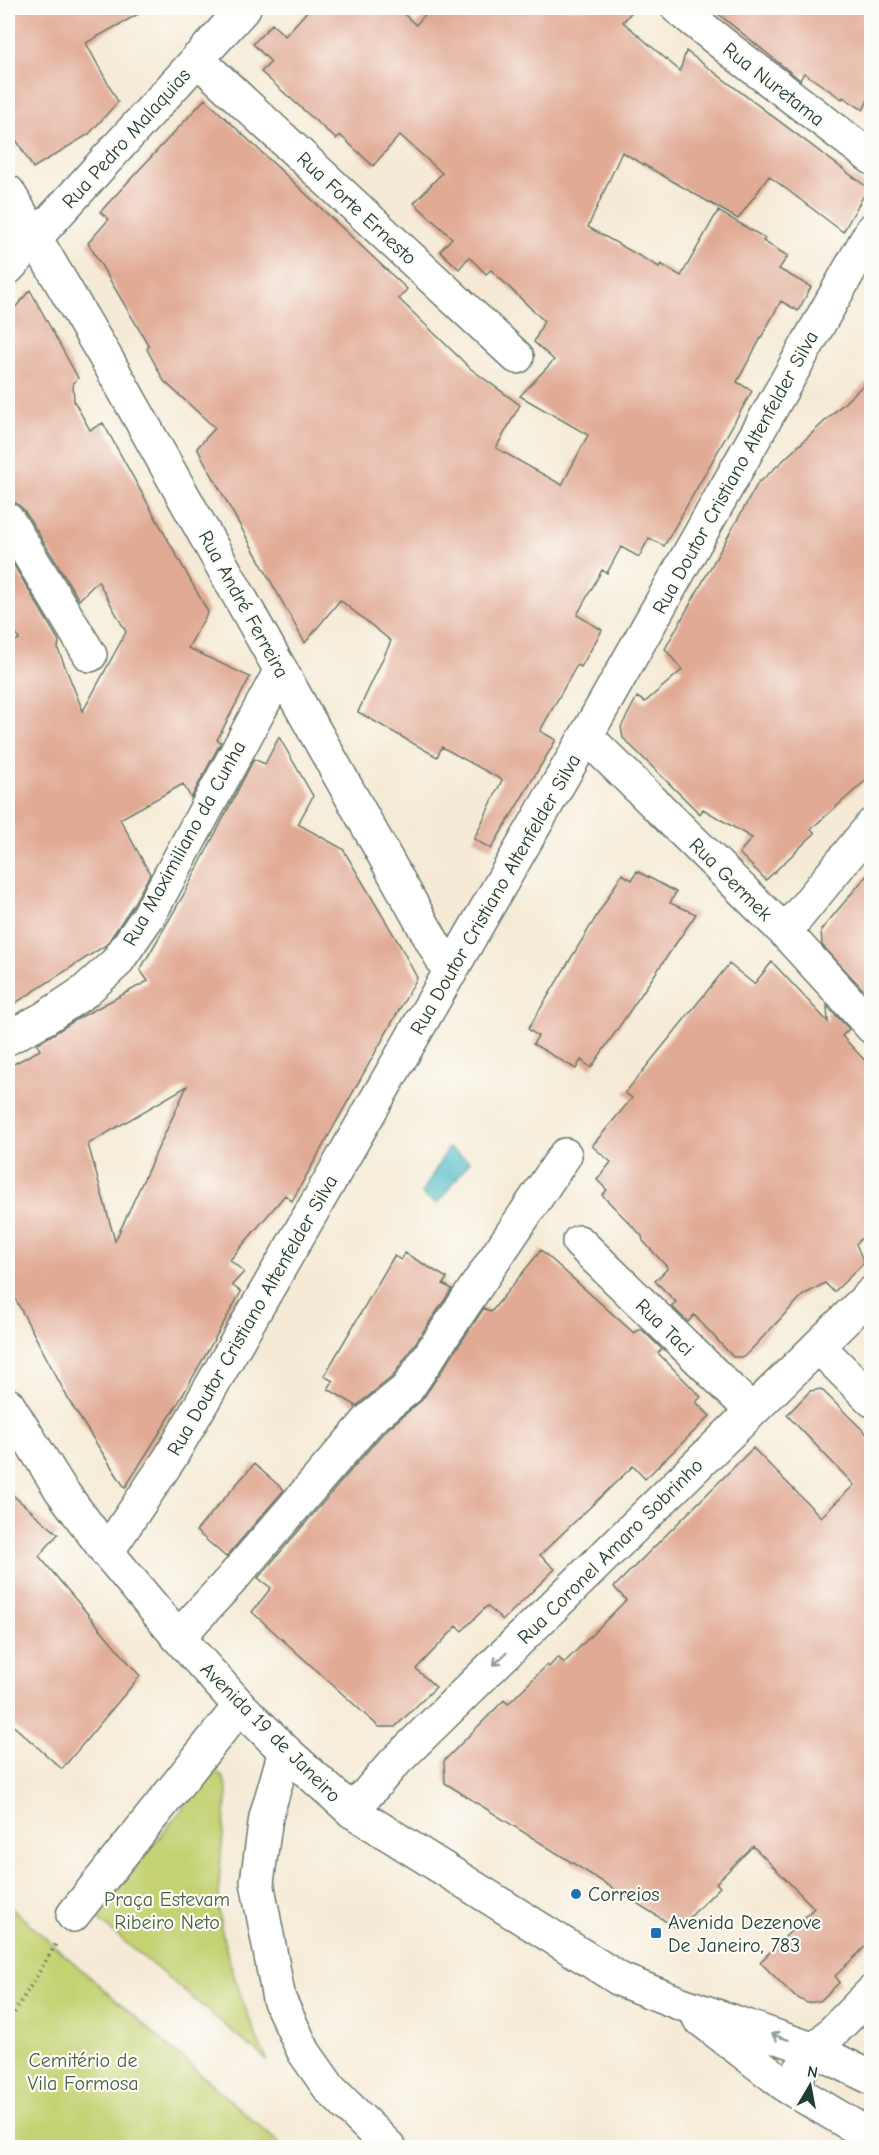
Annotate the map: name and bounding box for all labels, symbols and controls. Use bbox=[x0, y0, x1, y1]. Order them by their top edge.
street label: Rua Nuretama bbox=[718, 38, 829, 131]
street label: Rua Pedro Malaquias bbox=[57, 64, 195, 213]
street label: Rua Forte Ernesto bbox=[292, 147, 421, 270]
street label: Rua Doutor Cristiano Altenfelder Silva bbox=[648, 327, 823, 618]
street label: Rua André Ferreira bbox=[194, 527, 294, 682]
street label: Rua Maximiliano da Cunha bbox=[118, 737, 251, 950]
street label: Rua Doutor Cristiano Altenfelder Silva bbox=[405, 750, 585, 1039]
street label: Rua Germek bbox=[684, 833, 777, 926]
street label: Rua Doutor Cristiano Altenfelder Silva bbox=[162, 1171, 342, 1460]
street label: Rua Taci bbox=[631, 1294, 699, 1361]
street label: Rua Coronel Amaro Sobrinho bbox=[513, 1454, 708, 1649]
one-way arrow bbox=[493, 1651, 508, 1666]
street label: Avenida 19 de Janeiro bbox=[196, 1658, 345, 1807]
place label: Correios bbox=[588, 1883, 660, 1906]
marker: Correios bbox=[569, 1887, 583, 1901]
park label: Praça Estevam Ribeiro Neto bbox=[104, 1888, 230, 1934]
place label: Avenida Dezenove De Janeiro, 783 bbox=[668, 1911, 821, 1957]
marker: Avenida Dezenove De Janeiro, 783 bbox=[649, 1926, 663, 1940]
one-way arrow bbox=[771, 2031, 790, 2042]
park label: Cemitério de Vila Formosa bbox=[27, 2049, 139, 2095]
north arrow bbox=[780, 2056, 840, 2116]
text: N bbox=[806, 2062, 819, 2082]

